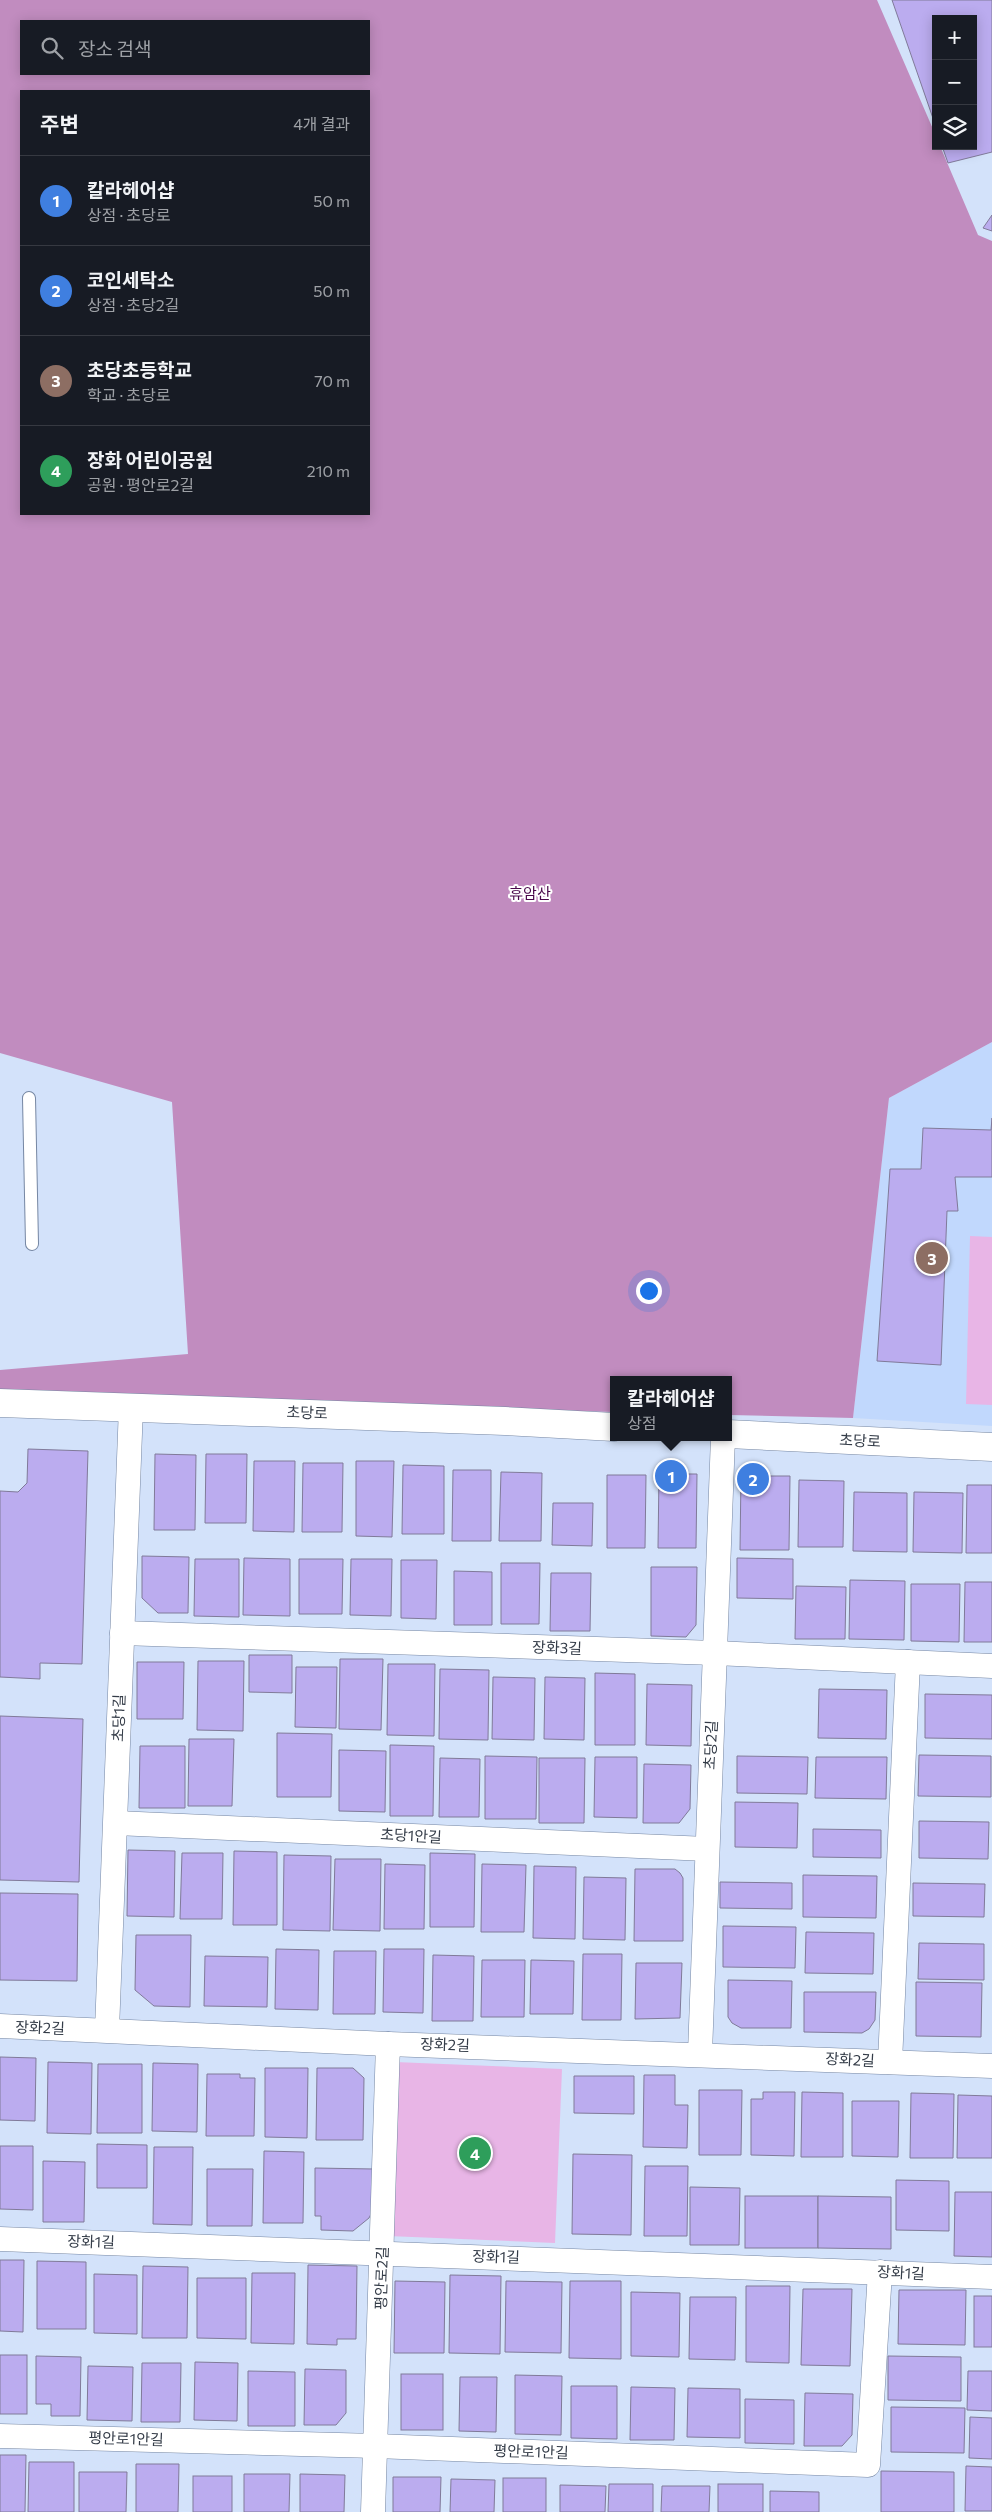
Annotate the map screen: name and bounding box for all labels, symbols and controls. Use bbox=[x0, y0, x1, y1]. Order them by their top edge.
map controls bbox=[932, 15, 977, 150]
button: + bbox=[932, 15, 977, 60]
search box bbox=[20, 20, 370, 75]
icon: search bbox=[38, 34, 66, 62]
text: 장소 검색 bbox=[78, 37, 152, 60]
button: − bbox=[932, 60, 977, 105]
button: layers bbox=[932, 105, 977, 150]
text: 주변 bbox=[40, 111, 79, 136]
text: 4개 결과 bbox=[293, 114, 350, 133]
text: 칼라헤어샵 bbox=[87, 178, 174, 201]
text: 1 bbox=[52, 191, 60, 210]
text: 50 m bbox=[313, 191, 350, 210]
text: 상점 · 초당로 bbox=[87, 205, 171, 224]
text: 코인세탁소 bbox=[87, 268, 174, 291]
text: 2 bbox=[51, 281, 61, 300]
text: 50 m bbox=[313, 281, 350, 300]
text: 상점 · 초당2길 bbox=[87, 295, 179, 314]
text: 초당초등학교 bbox=[87, 358, 192, 381]
text: 3 bbox=[51, 371, 61, 390]
text: 70 m bbox=[314, 371, 350, 390]
text: 학교 · 초당로 bbox=[87, 385, 171, 404]
text: 장화 어린이공원 bbox=[87, 448, 213, 471]
text: 4 bbox=[51, 461, 61, 480]
text: 210 m bbox=[307, 461, 350, 480]
text: 공원 · 평안로2길 bbox=[87, 475, 194, 494]
park label: 휴암산 bbox=[509, 884, 551, 902]
pin: 3 bbox=[916, 1239, 948, 1277]
your location bbox=[636, 1278, 662, 1304]
popup bbox=[610, 1376, 732, 1441]
text: 칼라헤어샵 bbox=[627, 1386, 715, 1409]
street label: 초당로 bbox=[286, 1402, 328, 1422]
text: 상점 bbox=[627, 1413, 657, 1432]
street label: 초당로 bbox=[839, 1430, 881, 1450]
pin: 1 bbox=[655, 1457, 687, 1495]
pin: 2 bbox=[737, 1460, 769, 1498]
street label: 장화3길 bbox=[532, 1637, 582, 1657]
street label: 초당1길 bbox=[108, 1694, 128, 1742]
street label: 초당2길 bbox=[700, 1720, 720, 1770]
street label: 초당1안길 bbox=[380, 1824, 442, 1846]
street label: 장화2길 bbox=[15, 2017, 65, 2037]
street label: 장화2길 bbox=[420, 2034, 470, 2054]
street label: 장화2길 bbox=[825, 2049, 875, 2069]
pin: 4 bbox=[459, 2134, 491, 2172]
street label: 장화1길 bbox=[67, 2231, 115, 2251]
street label: 평안로2길 bbox=[371, 2246, 391, 2310]
street label: 장화1길 bbox=[472, 2246, 520, 2266]
street label: 장화1길 bbox=[877, 2262, 925, 2282]
street label: 평안로1안길 bbox=[88, 2428, 164, 2448]
street label: 평안로1안길 bbox=[493, 2441, 569, 2461]

